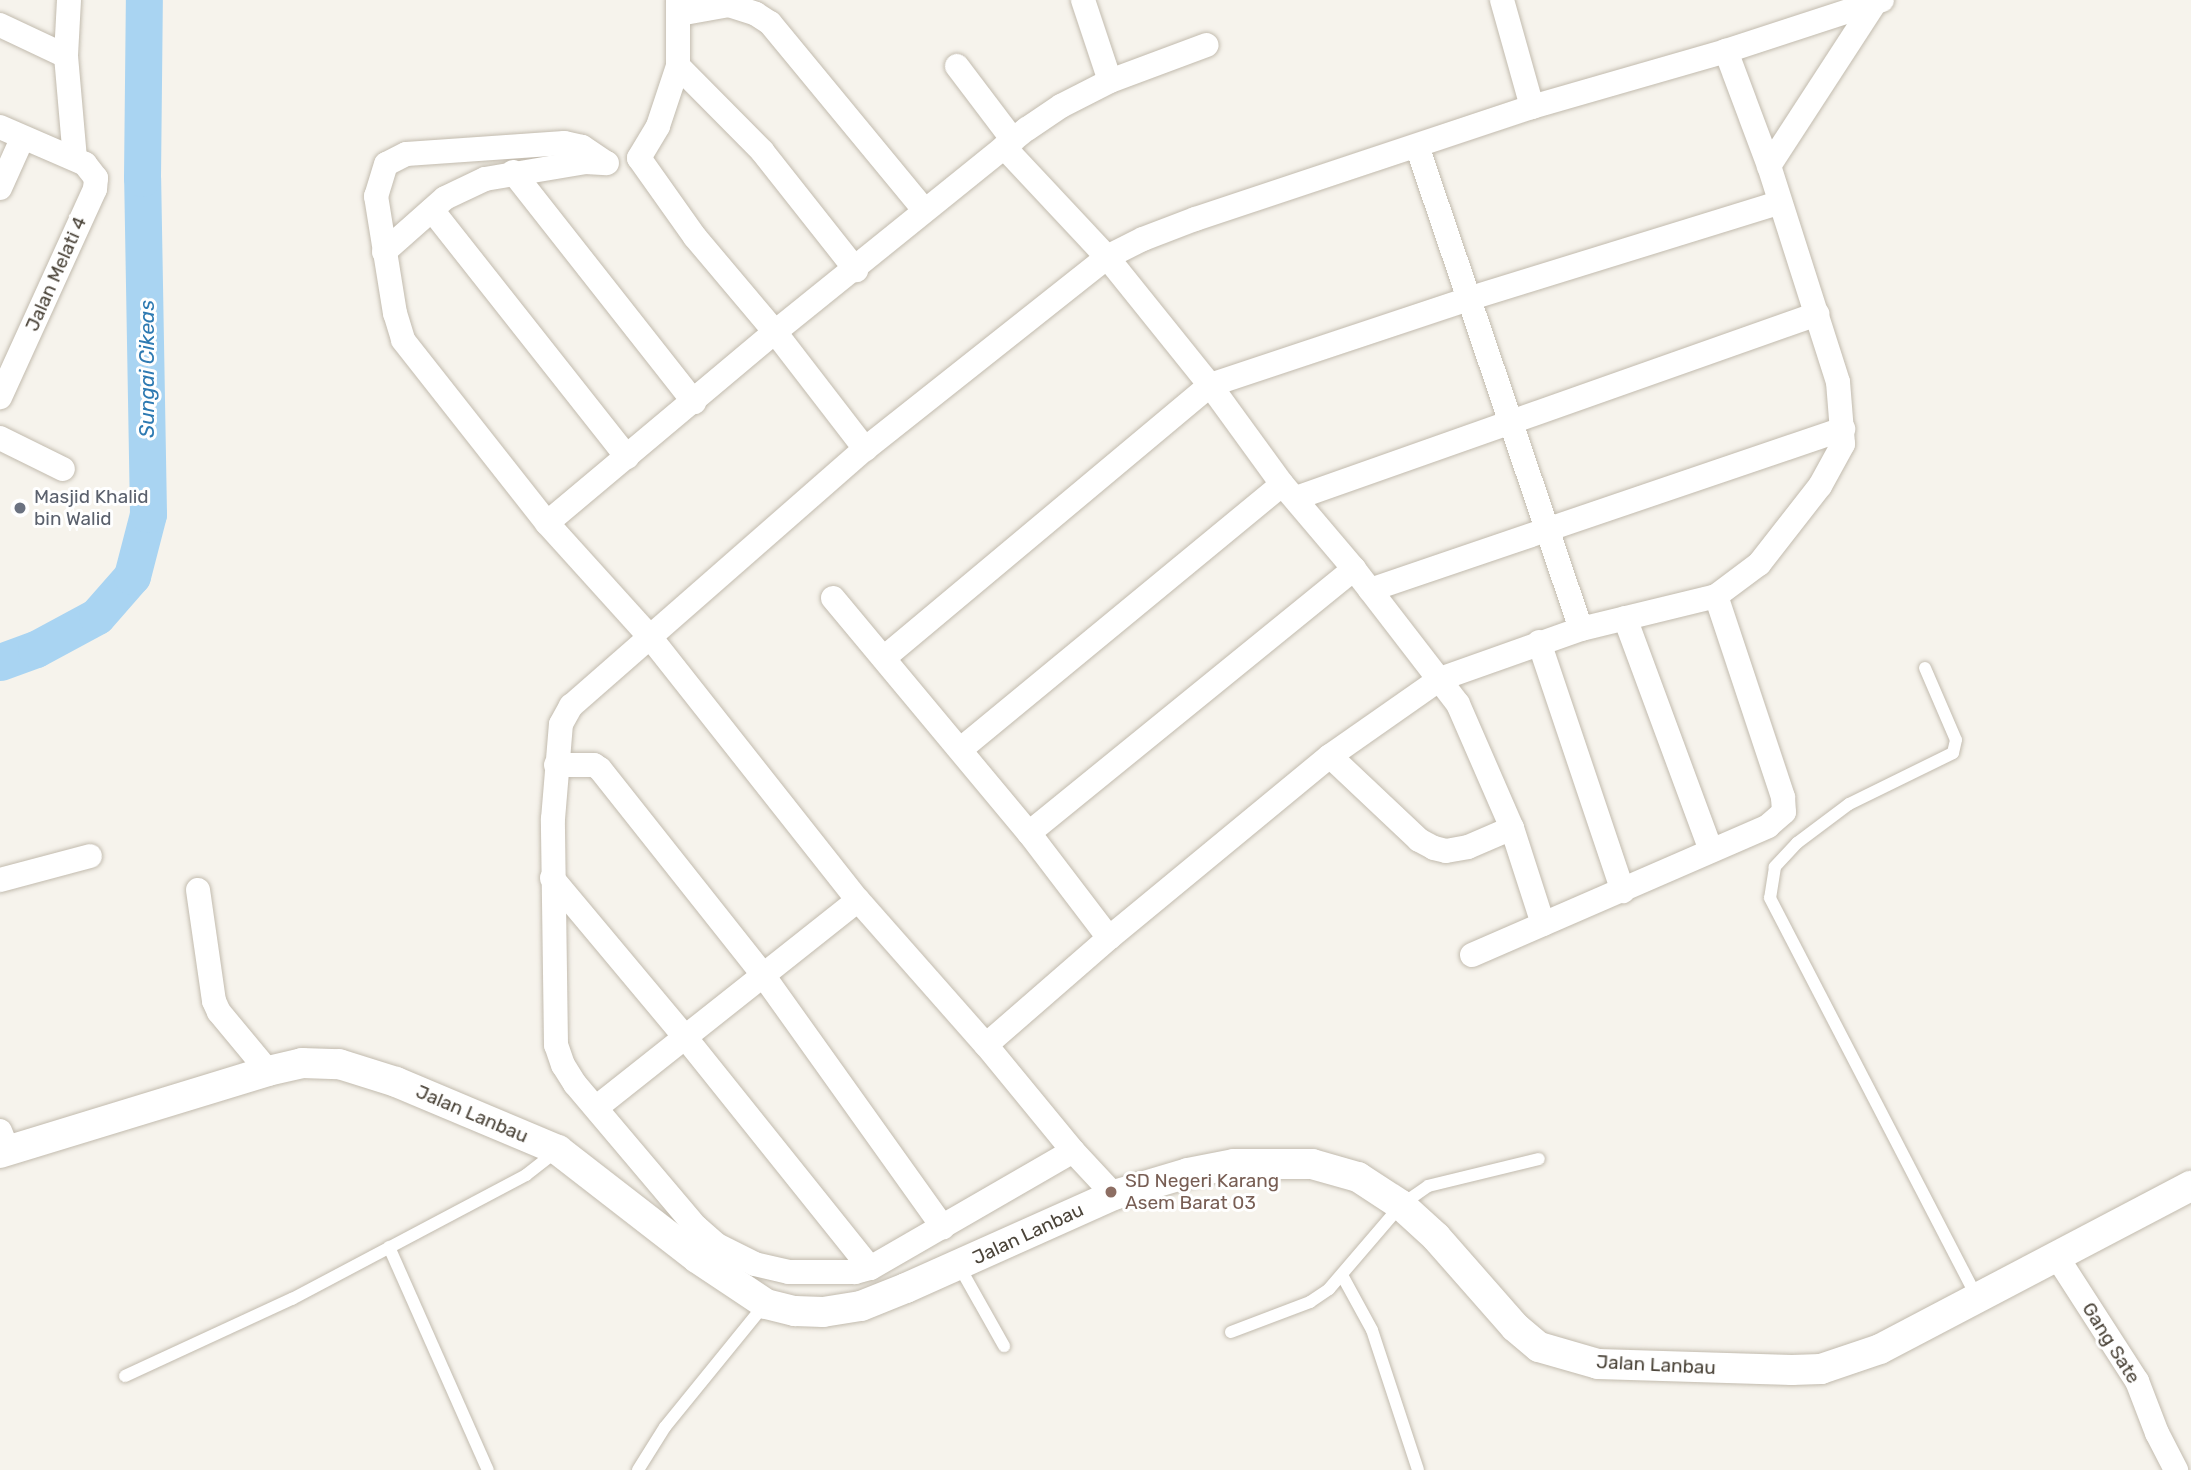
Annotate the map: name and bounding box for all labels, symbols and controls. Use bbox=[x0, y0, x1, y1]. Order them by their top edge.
street label: Jalan Melati 4 bbox=[21, 213, 91, 335]
water label: Sungai Cikeas bbox=[134, 300, 160, 438]
place label: Masjid Khalid bin Walid bbox=[34, 486, 149, 530]
marker: Masjid Khalid bin Walid bbox=[12, 500, 28, 516]
street label: Jalan Lanbau bbox=[412, 1080, 532, 1148]
place label: SD Negeri Karang Asem Barat 03 bbox=[1125, 1170, 1279, 1214]
marker: SD Negeri Karang Asem Barat 03 bbox=[1103, 1184, 1119, 1200]
street label: Jalan Lanbau bbox=[969, 1198, 1087, 1270]
street label: Gang Sate bbox=[2077, 1298, 2145, 1388]
street label: Jalan Lanbau bbox=[1596, 1350, 1716, 1380]

